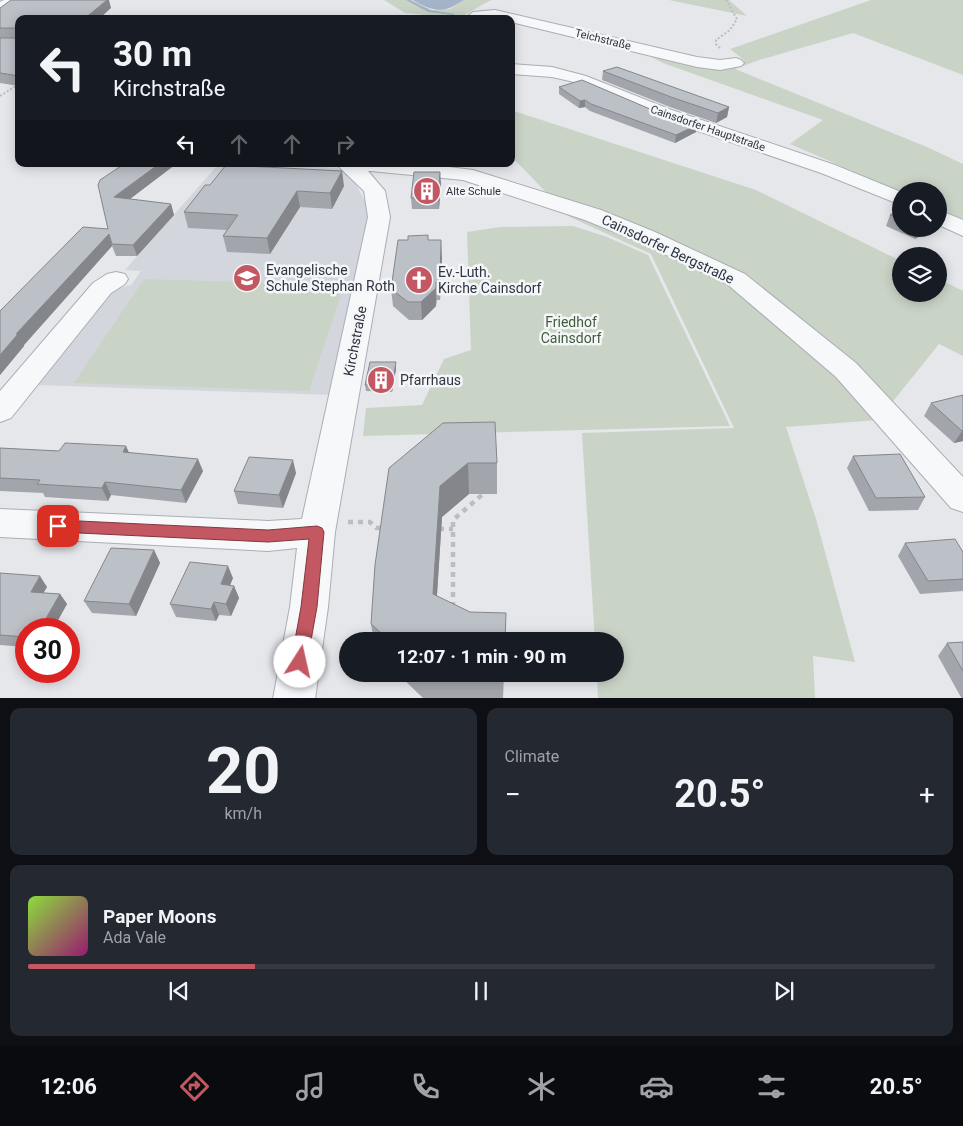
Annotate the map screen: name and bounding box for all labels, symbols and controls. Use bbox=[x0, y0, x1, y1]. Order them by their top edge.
street label: Teichstraße bbox=[573, 26, 633, 53]
text: 30 m bbox=[113, 34, 192, 75]
icon: left bbox=[30, 35, 95, 100]
text: Kirchstraße bbox=[113, 76, 225, 101]
street label: Cainsdorfer Hauptstraße bbox=[649, 103, 767, 154]
icon: left bbox=[172, 130, 200, 158]
icon: ahead bbox=[225, 130, 253, 158]
icon: ahead bbox=[278, 130, 306, 158]
icon: right bbox=[331, 130, 359, 158]
building icon: Alte Schule bbox=[412, 176, 442, 206]
map controls bbox=[892, 182, 947, 302]
button: search bbox=[892, 182, 947, 237]
place label: Alte Schule bbox=[446, 185, 501, 198]
street label: Cainsdorfer Bergstraße bbox=[599, 211, 737, 287]
button: layers bbox=[892, 247, 947, 302]
place label: Evangelische Schule Stephan Roth bbox=[266, 262, 395, 294]
school or university icon: Evangelische Schule Stephan Roth bbox=[232, 263, 262, 293]
place label: Ev.-Luth. Kirche Cainsdorf bbox=[438, 264, 542, 296]
church icon: Ev.-Luth. Kirche Cainsdorf bbox=[404, 265, 434, 295]
street label: Kirchstraße bbox=[340, 304, 370, 378]
park label: Friedhof Cainsdorf bbox=[541, 314, 601, 346]
building icon: Pfarrhaus bbox=[366, 365, 396, 395]
place label: Pfarrhaus bbox=[400, 372, 461, 388]
pin bbox=[37, 505, 79, 547]
icon: arrive bbox=[44, 512, 72, 540]
speed limit sign: 30 bbox=[15, 618, 80, 683]
position arrow bbox=[273, 635, 325, 687]
text: 12:07 · 1 min · 90 m bbox=[396, 645, 567, 668]
text: 20 bbox=[206, 733, 281, 809]
text: Climate bbox=[505, 747, 559, 766]
text: 20.5° bbox=[674, 772, 765, 816]
text: − bbox=[505, 778, 521, 811]
text: + bbox=[919, 778, 935, 811]
text: km/h bbox=[224, 804, 262, 823]
text: Paper Moons bbox=[103, 905, 216, 928]
text: Ada Vale bbox=[103, 928, 166, 947]
icon: previous bbox=[165, 977, 193, 1005]
icon: pause bbox=[467, 977, 495, 1005]
icon: next bbox=[770, 977, 798, 1005]
icon: directions bbox=[177, 1069, 212, 1104]
icon: music bbox=[293, 1069, 328, 1104]
icon: phone bbox=[408, 1069, 443, 1104]
icon: climate bbox=[524, 1069, 559, 1104]
icon: car bbox=[639, 1069, 674, 1104]
icon: filters bbox=[754, 1069, 789, 1104]
text: 12:06 bbox=[40, 1074, 97, 1099]
text: 20.5° bbox=[870, 1074, 923, 1099]

